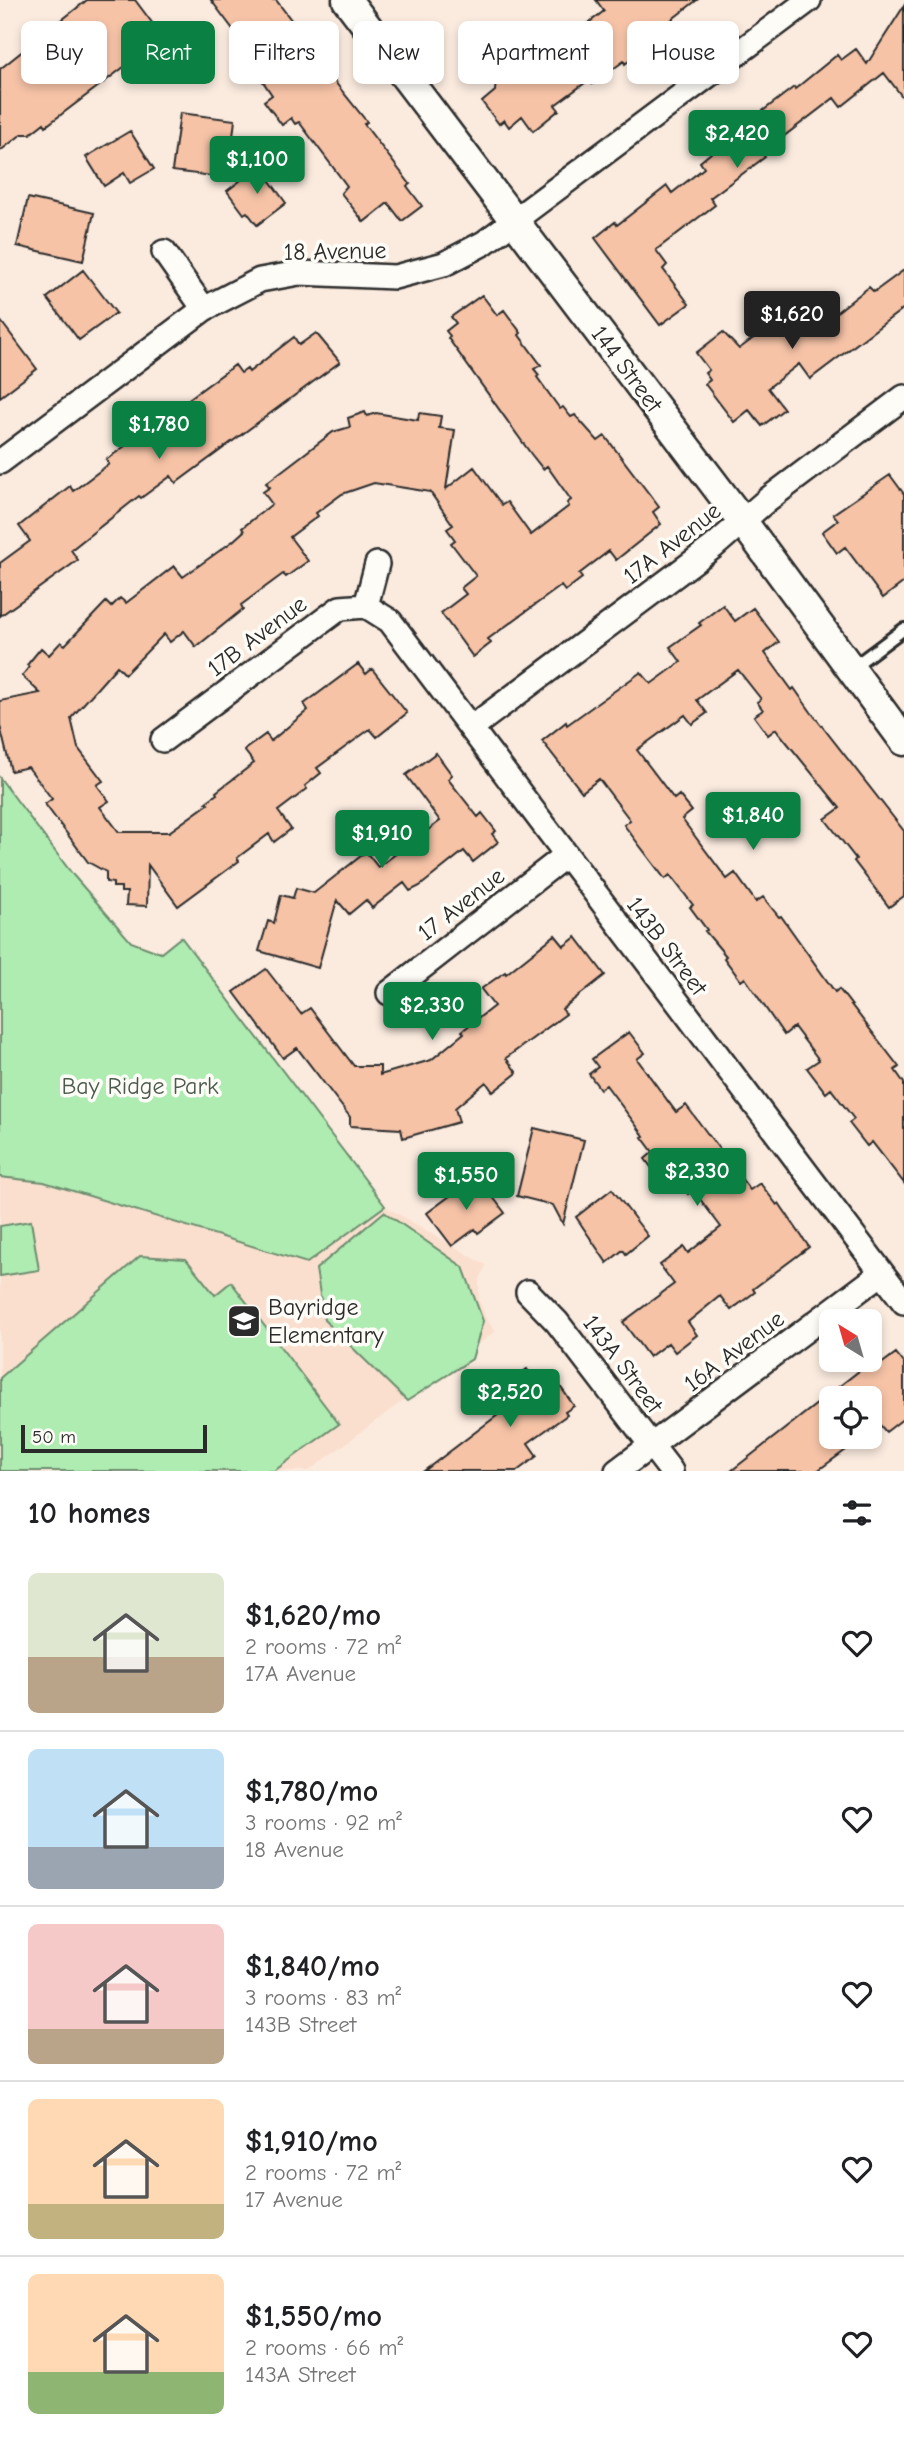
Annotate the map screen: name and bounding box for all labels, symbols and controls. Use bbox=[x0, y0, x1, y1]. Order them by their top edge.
chip: Buy bbox=[21, 21, 107, 84]
chip: Rent bbox=[121, 21, 215, 84]
chip: Filters bbox=[229, 21, 339, 84]
chip: New bbox=[353, 21, 444, 84]
chip: Apartment bbox=[458, 21, 613, 84]
chip: House bbox=[627, 21, 739, 84]
pin: $2,420 bbox=[680, 110, 794, 170]
text: $2,420 bbox=[704, 119, 770, 146]
pin: $1,100 bbox=[200, 136, 314, 196]
text: $1,100 bbox=[226, 145, 288, 172]
street label: 18 Avenue bbox=[283, 236, 387, 266]
pin: $1,620 bbox=[735, 292, 849, 351]
text: $1,620 bbox=[760, 300, 824, 327]
street label: 144 Street bbox=[585, 320, 669, 419]
pin: $1,780 bbox=[102, 402, 216, 461]
text: $1,780 bbox=[128, 410, 190, 437]
street label: 17A Avenue bbox=[618, 496, 726, 590]
street label: 17B Avenue bbox=[202, 590, 312, 682]
pin: $1,840 bbox=[696, 792, 810, 852]
text: $1,840 bbox=[722, 801, 785, 828]
pin: $1,910 bbox=[325, 810, 439, 870]
text: $1,910 bbox=[351, 819, 413, 846]
street label: 17 Avenue bbox=[412, 862, 510, 946]
street label: 143B Street bbox=[621, 891, 714, 1002]
pin: $2,330 bbox=[375, 982, 489, 1042]
text: $2,330 bbox=[399, 991, 465, 1018]
park label: Bay Ridge Park bbox=[61, 1072, 219, 1100]
pin: $2,330 bbox=[640, 1148, 754, 1208]
pin: $1,550 bbox=[409, 1152, 523, 1212]
text: $2,330 bbox=[664, 1157, 730, 1184]
text: $1,550 bbox=[434, 1161, 498, 1188]
place label: Bayridge Elementary bbox=[268, 1293, 384, 1349]
school or university icon: Bayridge Elementary bbox=[225, 1302, 263, 1340]
street label: 16A Avenue bbox=[679, 1304, 789, 1398]
north arrow bbox=[819, 1309, 882, 1372]
map controls bbox=[819, 1309, 882, 1449]
street label: 143A Street bbox=[577, 1310, 670, 1419]
pin: $2,520 bbox=[453, 1370, 567, 1429]
text: $2,520 bbox=[477, 1378, 543, 1405]
button: locate bbox=[819, 1386, 882, 1449]
scale bar bbox=[21, 1422, 206, 1454]
text: 50 m bbox=[32, 1426, 76, 1448]
icon: filters bbox=[838, 1494, 876, 1532]
text: 10 homes bbox=[28, 1496, 150, 1531]
text: $1,620/mo bbox=[245, 1598, 381, 1633]
icon: home bbox=[84, 1601, 168, 1685]
icon: heart bbox=[838, 1624, 876, 1662]
text: 2 rooms · 72 m² bbox=[245, 1633, 401, 1660]
text: 17A Avenue bbox=[245, 1660, 356, 1687]
text: $1,780/mo bbox=[245, 1774, 378, 1809]
icon: home bbox=[84, 1777, 168, 1861]
icon: heart bbox=[838, 1800, 876, 1838]
text: 3 rooms · 92 m² bbox=[245, 1809, 402, 1836]
text: 18 Avenue bbox=[245, 1836, 344, 1863]
text: $1,840/mo bbox=[245, 1949, 380, 1984]
icon: home bbox=[84, 1952, 168, 2036]
icon: heart bbox=[838, 1975, 876, 2013]
text: 3 rooms · 83 m² bbox=[245, 1984, 401, 2011]
text: 143B Street bbox=[245, 2011, 356, 2038]
text: $1,910/mo bbox=[245, 2124, 378, 2159]
icon: home bbox=[84, 2127, 168, 2211]
icon: heart bbox=[838, 2150, 876, 2188]
text: 2 rooms · 72 m² bbox=[245, 2159, 401, 2186]
text: 17 Avenue bbox=[245, 2186, 343, 2213]
text: $1,550/mo bbox=[245, 2299, 382, 2334]
icon: home bbox=[84, 2302, 168, 2386]
icon: heart bbox=[838, 2325, 876, 2363]
text: 2 rooms · 66 m² bbox=[245, 2334, 403, 2361]
text: 143A Street bbox=[245, 2361, 355, 2388]

